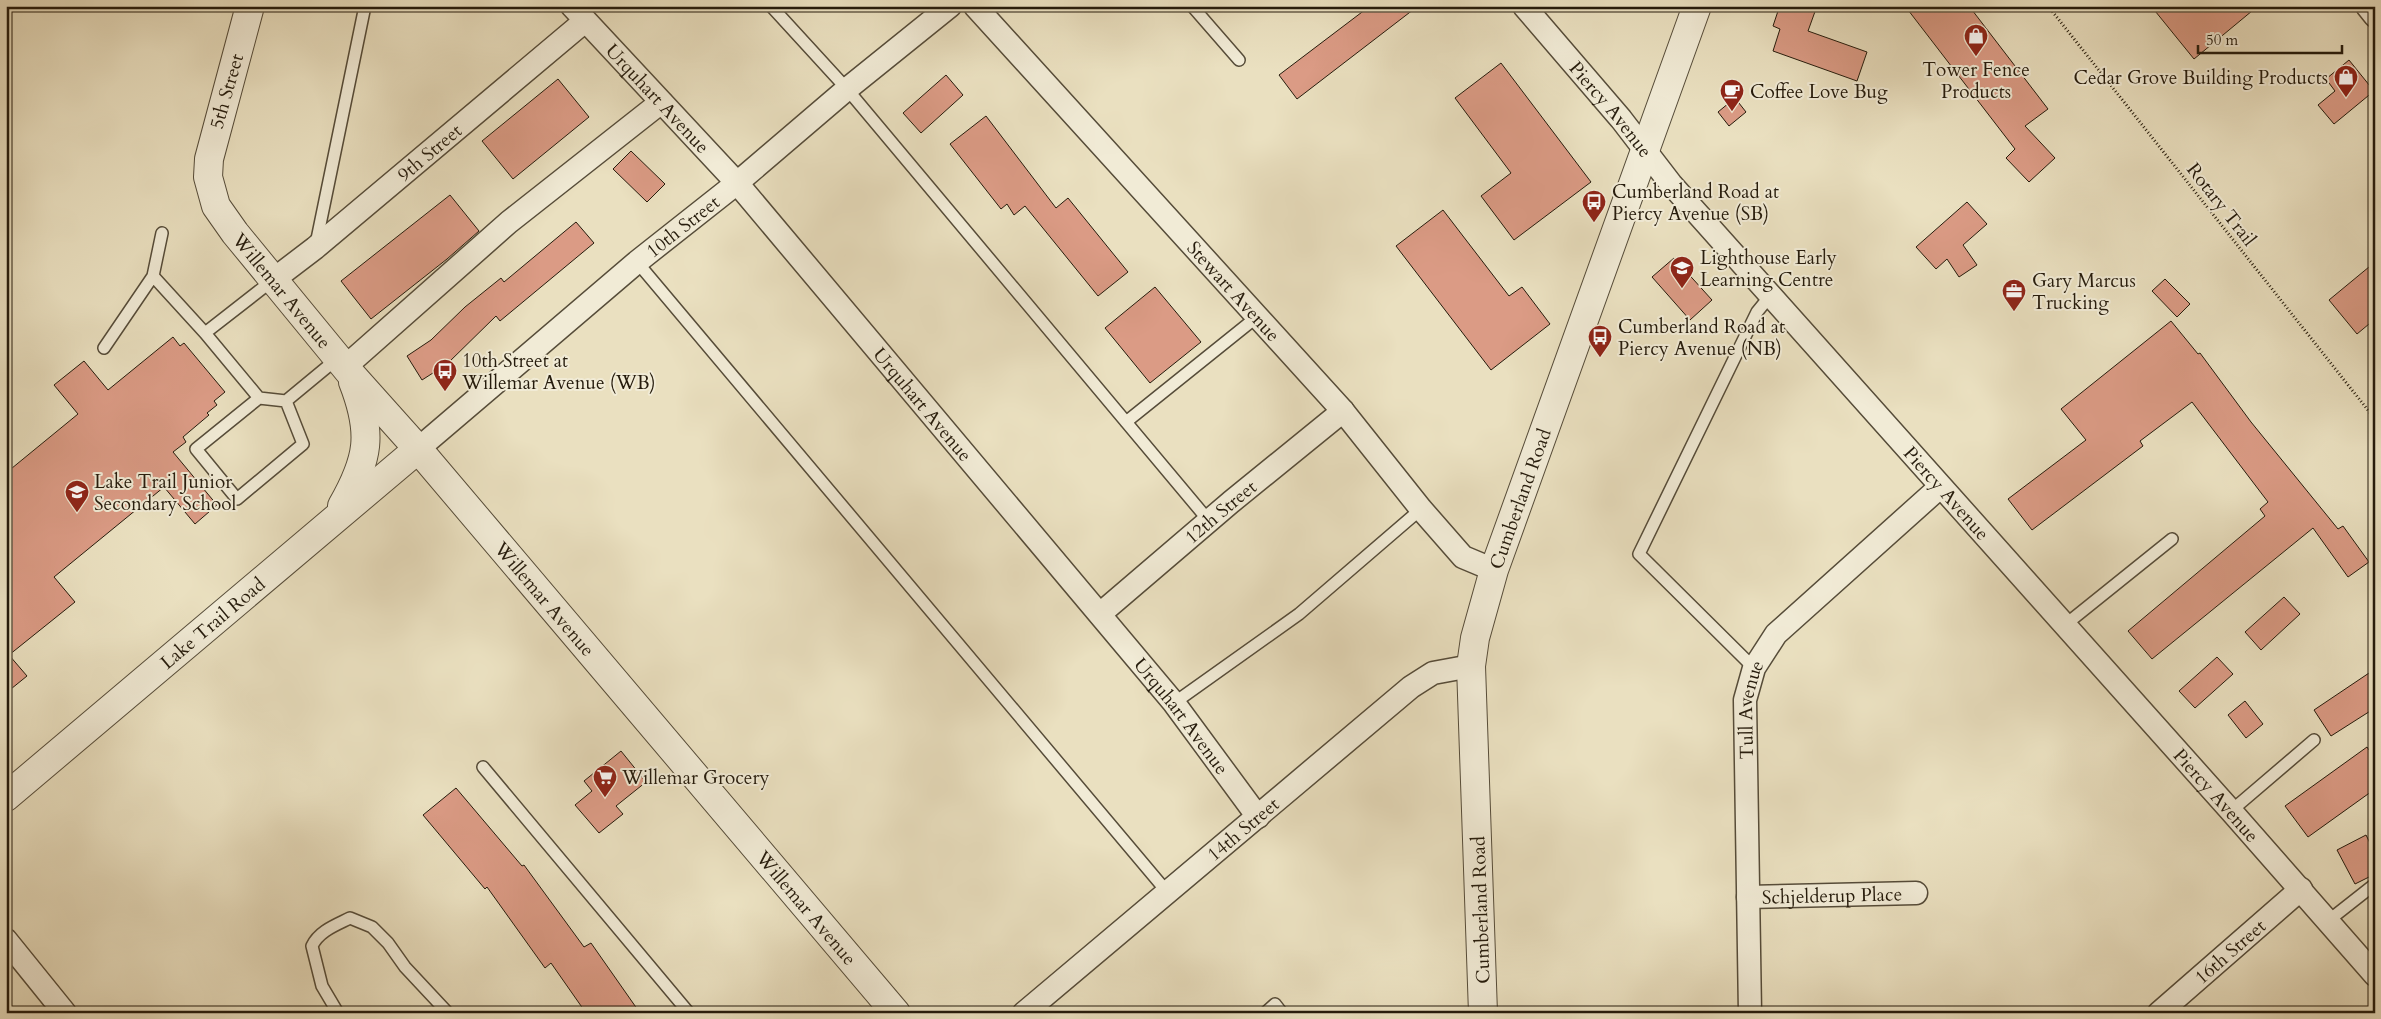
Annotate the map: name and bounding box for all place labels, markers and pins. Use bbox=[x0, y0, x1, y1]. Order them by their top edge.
shop icon: Tower Fence Products bbox=[1963, 23, 1989, 57]
place label: Tower Fence Products bbox=[1922, 57, 2030, 105]
shop icon: Cedar Grove Building Products bbox=[2333, 64, 2359, 98]
place label: Cedar Grove Building Products bbox=[2073, 65, 2328, 91]
cafe icon: Coffee Love Bug bbox=[1719, 78, 1745, 112]
place label: Coffee Love Bug bbox=[1750, 79, 1888, 105]
place label: Cumberland Road at Piercy Avenue (SB) bbox=[1612, 179, 1779, 227]
bus stop icon: Cumberland Road at Piercy Avenue (SB) bbox=[1581, 189, 1607, 223]
place label: Lighthouse Early Learning Centre bbox=[1700, 245, 1837, 293]
school or university icon: Lighthouse Early Learning Centre bbox=[1669, 255, 1695, 289]
place label: Gary Marcus Trucking bbox=[2032, 268, 2136, 316]
office icon: Gary Marcus Trucking bbox=[2001, 278, 2027, 312]
place label: Cumberland Road at Piercy Avenue (NB) bbox=[1618, 314, 1785, 362]
bus stop icon: Cumberland Road at Piercy Avenue (NB) bbox=[1587, 324, 1613, 358]
place label: 10th Street at Willemar Avenue (WB) bbox=[461, 348, 656, 396]
bus stop icon: 10th Street at Willemar Avenue (WB) bbox=[432, 358, 458, 392]
place label: Lake Trail Junior Secondary School bbox=[94, 469, 236, 517]
school or university icon: Lake Trail Junior Secondary School bbox=[64, 479, 90, 513]
supermarket icon: Willemar Grocery bbox=[592, 764, 618, 798]
place label: Willemar Grocery bbox=[621, 765, 769, 791]

